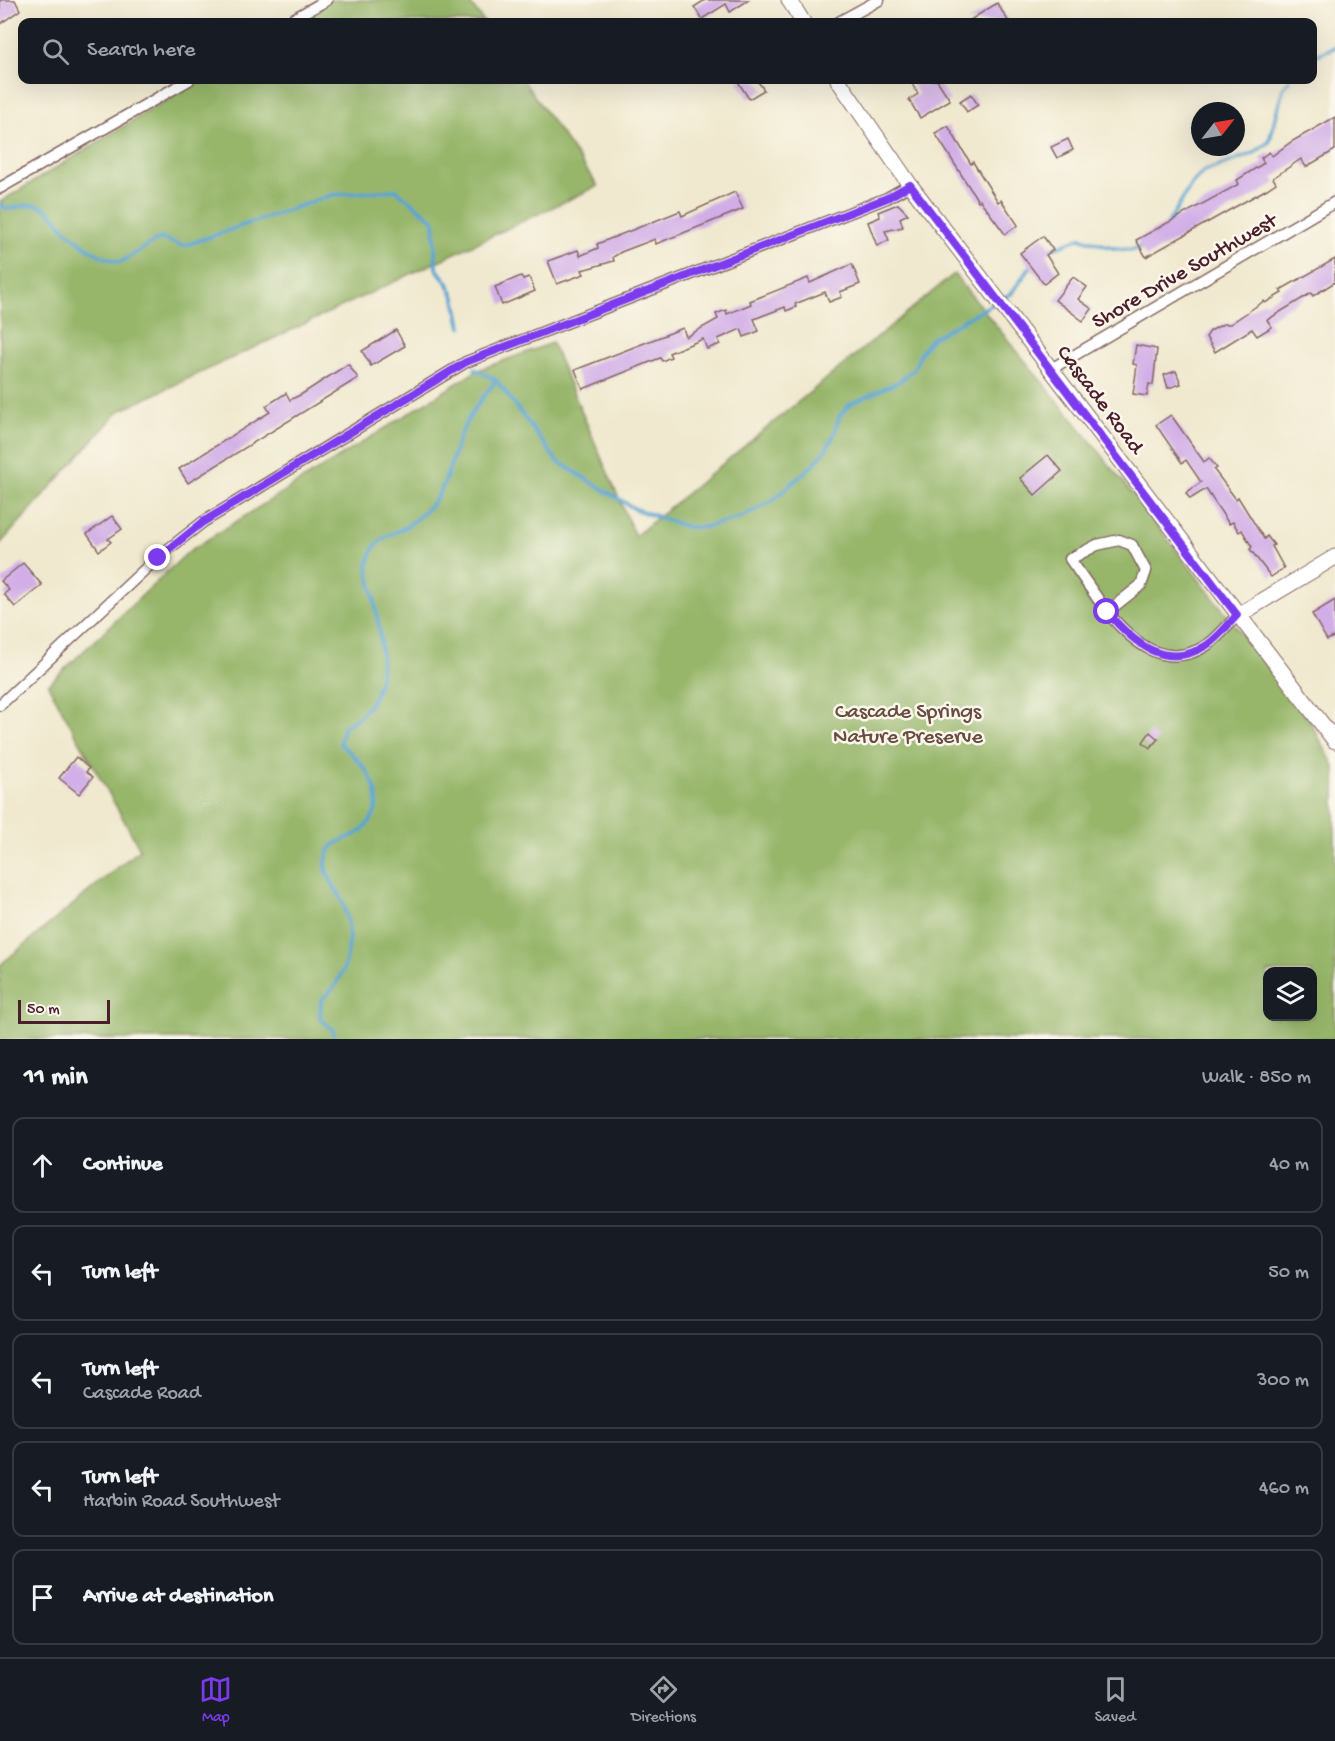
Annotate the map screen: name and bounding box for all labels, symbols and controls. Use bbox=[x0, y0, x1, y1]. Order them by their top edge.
search box bbox=[18, 18, 1317, 84]
icon: search bbox=[39, 35, 72, 68]
text: Search here bbox=[87, 38, 195, 64]
north arrow bbox=[1191, 102, 1245, 156]
street label: Shore Drive Southwest bbox=[1088, 208, 1284, 336]
street label: Cascade Road bbox=[1049, 341, 1149, 462]
route end bbox=[144, 544, 170, 570]
route start bbox=[1093, 598, 1119, 624]
park label: Cascade Springs Nature Preserve bbox=[833, 700, 984, 751]
map controls bbox=[1263, 967, 1317, 1021]
button: layers bbox=[1263, 967, 1317, 1021]
scale bar bbox=[18, 997, 110, 1025]
text: 50 m bbox=[27, 1001, 60, 1020]
text: 11 min bbox=[24, 1063, 88, 1094]
text: Walk · 850 m bbox=[1202, 1067, 1311, 1090]
icon: ahead bbox=[26, 1149, 59, 1182]
text: Continue bbox=[83, 1152, 163, 1178]
text: 40 m bbox=[1269, 1154, 1309, 1177]
icon: left bbox=[26, 1257, 59, 1290]
text: Turn left bbox=[83, 1260, 157, 1286]
text: 50 m bbox=[1268, 1262, 1309, 1285]
text: Turn left bbox=[83, 1357, 157, 1383]
icon: left bbox=[26, 1365, 59, 1398]
text: 300 m bbox=[1257, 1370, 1309, 1393]
text: Cascade Road bbox=[83, 1383, 201, 1406]
text: Turn left bbox=[83, 1465, 157, 1491]
icon: left bbox=[26, 1473, 59, 1506]
text: 460 m bbox=[1259, 1478, 1309, 1501]
text: Harbin Road Southwest bbox=[83, 1491, 279, 1514]
icon: arrive bbox=[26, 1581, 59, 1614]
text: Arrive at destination bbox=[83, 1584, 273, 1610]
tab: Map bbox=[199, 1673, 232, 1728]
tab: Directions bbox=[631, 1673, 696, 1728]
tab: Saved bbox=[1095, 1673, 1136, 1728]

